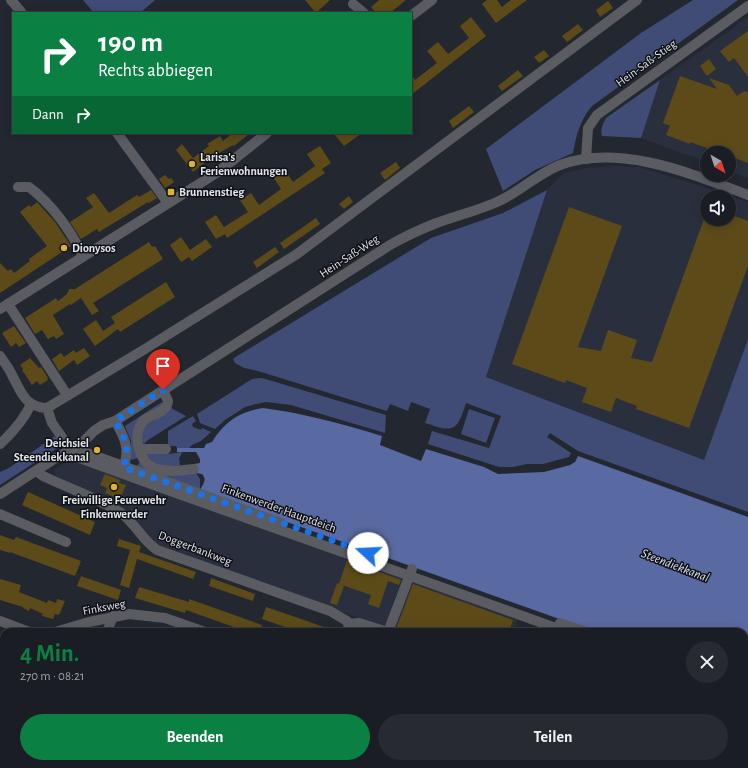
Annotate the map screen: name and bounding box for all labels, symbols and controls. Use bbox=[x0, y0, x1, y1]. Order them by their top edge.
icon: right bbox=[32, 28, 84, 80]
text: 190 m bbox=[98, 29, 163, 57]
street label: Hein-Saß-Stieg bbox=[614, 37, 678, 89]
text: Rechts abbiegen bbox=[98, 62, 213, 80]
icon: right bbox=[72, 104, 94, 126]
text: Dann bbox=[32, 107, 64, 122]
north arrow bbox=[700, 146, 736, 182]
map controls bbox=[700, 146, 736, 226]
place label: Larisa's Ferienwohnungen bbox=[200, 151, 287, 177]
marker: Larisa's Ferienwohnungen bbox=[187, 159, 197, 169]
place label: Brunnenstieg bbox=[179, 186, 245, 198]
marker: Brunnenstieg bbox=[166, 187, 176, 197]
button: sound bbox=[700, 190, 736, 226]
street label: Hein-Saß-Weg bbox=[317, 232, 381, 280]
place label: Dionysos bbox=[72, 242, 116, 255]
marker: Dionysos bbox=[59, 243, 69, 253]
pin bbox=[146, 349, 180, 390]
icon: arrive bbox=[152, 355, 174, 377]
place label: Deichsiel Steendiekkanal bbox=[14, 437, 89, 463]
marker: Deichsiel Steendiekkanal bbox=[92, 445, 102, 455]
marker: Freiwillige Feuerwehr Finkenwerder bbox=[109, 482, 119, 492]
street label: Finkenwerder Hauptdeich bbox=[220, 482, 338, 534]
place label: Freiwillige Feuerwehr Finkenwerder bbox=[62, 494, 167, 520]
street label: Doggerbankweg bbox=[157, 529, 233, 567]
position arrow bbox=[347, 532, 389, 574]
water label: Steendiekkanal bbox=[639, 547, 711, 585]
street label: Finksweg bbox=[82, 597, 127, 617]
button: close bbox=[686, 641, 728, 683]
text: 4 Min. bbox=[20, 642, 79, 666]
text: 270 m · 08:21 bbox=[20, 670, 84, 683]
button: Beenden bbox=[20, 714, 370, 760]
button: Teilen bbox=[378, 714, 728, 760]

